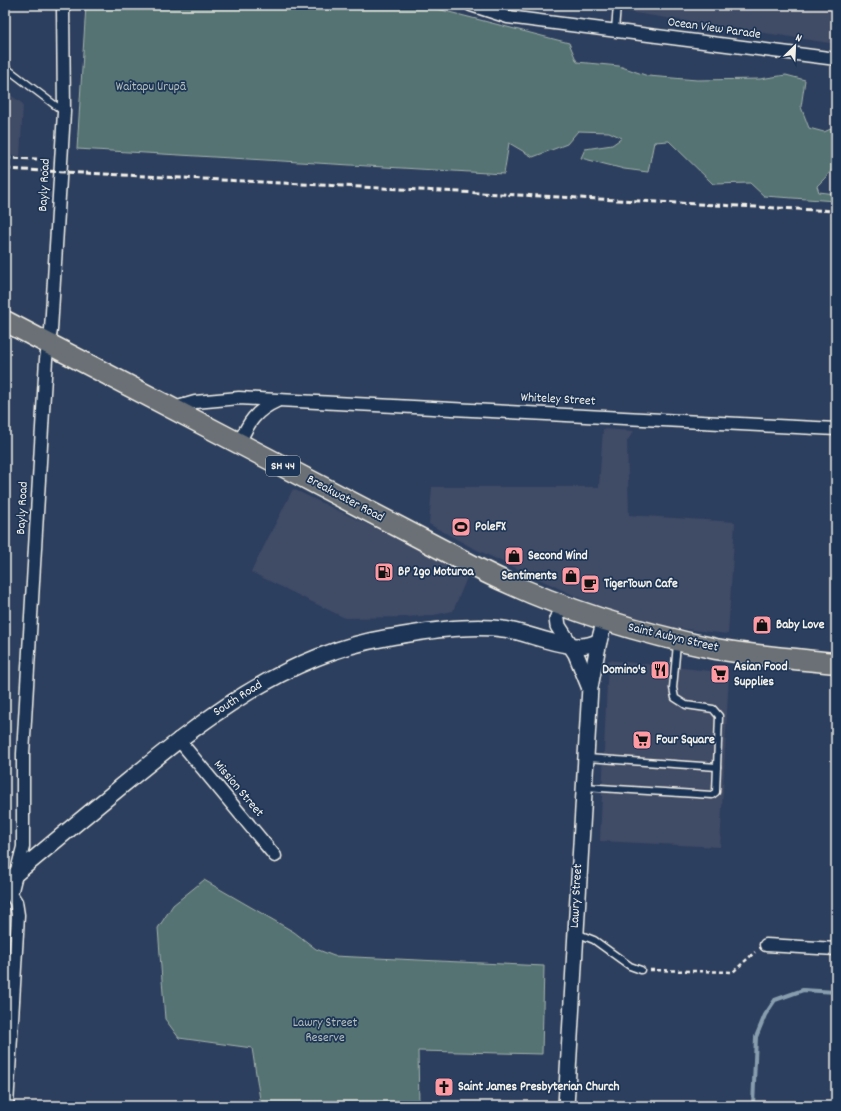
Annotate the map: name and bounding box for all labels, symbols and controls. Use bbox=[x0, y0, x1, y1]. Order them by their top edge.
street label: Ocean View Parade bbox=[666, 13, 762, 45]
north arrow bbox=[775, 26, 815, 66]
text: N bbox=[793, 30, 805, 47]
park label: Waitapu Urupā bbox=[116, 78, 187, 97]
street label: Bayly Road bbox=[34, 158, 56, 212]
street label: Whiteley Street bbox=[520, 389, 596, 411]
road number: SH 44 bbox=[266, 456, 300, 476]
street label: Breakwater Road bbox=[303, 471, 387, 527]
street label: Bayly Road bbox=[12, 481, 34, 535]
sports icon: PoleFX bbox=[450, 516, 472, 538]
place label: PoleFX bbox=[475, 518, 506, 537]
shop icon: Second Wind bbox=[503, 545, 525, 567]
place label: Second Wind bbox=[528, 547, 588, 566]
fuel station icon: BP 2go Moturoa bbox=[373, 561, 395, 583]
place label: BP 2go Moturoa bbox=[398, 563, 475, 582]
shop icon: Sentiments bbox=[560, 565, 582, 587]
place label: Sentiments bbox=[501, 567, 558, 586]
cafe icon: TigerTown Cafe bbox=[579, 573, 601, 595]
place label: TigerTown Cafe bbox=[604, 575, 678, 594]
shop icon: Baby Love bbox=[751, 614, 773, 636]
place label: Baby Love bbox=[776, 616, 825, 635]
street label: Saint Aubyn Street bbox=[626, 618, 720, 658]
place label: Asian Food Supplies bbox=[734, 658, 788, 692]
restaurant icon: Domino's bbox=[649, 659, 671, 681]
place label: Domino's bbox=[602, 661, 647, 680]
supermarket icon: Asian Food Supplies bbox=[709, 663, 731, 685]
street label: South Road bbox=[210, 676, 266, 722]
supermarket icon: Four Square bbox=[631, 729, 653, 751]
place label: Four Square bbox=[656, 731, 715, 750]
street label: Mission Street bbox=[208, 756, 268, 822]
street label: Lawry Street bbox=[566, 863, 588, 929]
park label: Lawry Street Reserve bbox=[293, 1014, 357, 1048]
church icon: Saint James Presbyterian Church bbox=[433, 1076, 455, 1098]
place label: Saint James Presbyterian Church bbox=[458, 1078, 620, 1097]

